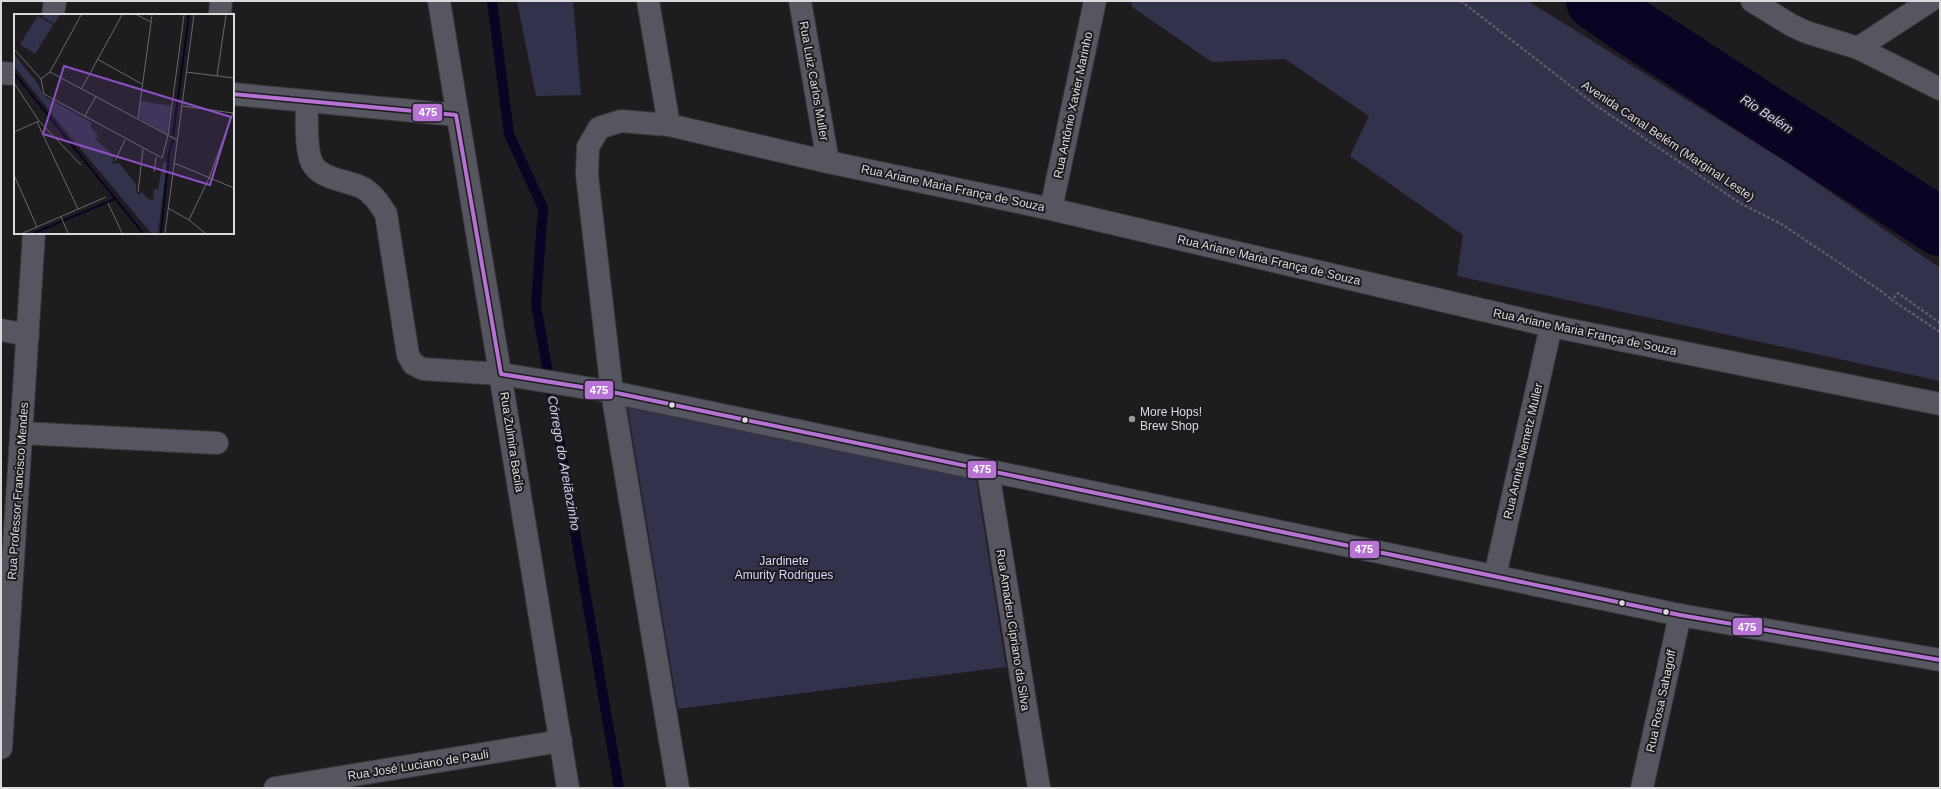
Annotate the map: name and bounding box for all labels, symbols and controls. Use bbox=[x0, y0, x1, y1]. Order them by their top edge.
inset map bbox=[14, 14, 234, 234]
street label: Rua Luiz Carlos Muller bbox=[797, 20, 831, 142]
street label: Rua Antônio Xavier Marinho bbox=[1051, 30, 1095, 180]
street label: Avenida Canal Belém (Marginal Leste) bbox=[1579, 78, 1757, 204]
water label: Rio Belém bbox=[1738, 91, 1796, 137]
line badge: 475 bbox=[412, 103, 443, 122]
text: 475 bbox=[419, 106, 437, 118]
street label: Rua Ariane Maria França de Souza bbox=[860, 162, 1046, 214]
street label: Rua Ariane Maria França de Souza bbox=[1176, 232, 1362, 288]
street label: Rua Ariane Maria França de Souza bbox=[1492, 306, 1678, 358]
line badge: 475 bbox=[584, 380, 614, 400]
street label: Rua Annita Nemetz Muller bbox=[1500, 382, 1546, 520]
text: 475 bbox=[590, 384, 608, 396]
street label: Rua Zulmira Bacila bbox=[497, 391, 527, 493]
water label: Córrego do Areiãozinho bbox=[545, 394, 583, 532]
unlabelled marker bbox=[667, 400, 677, 410]
street label: Rua Professor Francisco Mendes bbox=[5, 402, 31, 580]
place label: More Hops! Brew Shop bbox=[1140, 405, 1202, 433]
marker: More Hops! Brew Shop bbox=[1127, 414, 1137, 424]
unlabelled marker bbox=[740, 415, 750, 425]
line badge: 475 bbox=[967, 460, 997, 479]
text: 475 bbox=[973, 463, 991, 475]
line badge: 475 bbox=[1349, 540, 1380, 559]
text: 475 bbox=[1355, 543, 1373, 555]
street label: Rua Amadeu Cipriano da Silva bbox=[993, 548, 1033, 712]
park label: Jardinete Amurity Rodrigues bbox=[735, 554, 833, 582]
unlabelled marker bbox=[1617, 598, 1627, 608]
unlabelled marker bbox=[1661, 607, 1671, 617]
line badge: 475 bbox=[1732, 617, 1763, 636]
text: 475 bbox=[1738, 621, 1756, 633]
street label: Rua Rosa Sahagoff bbox=[1643, 648, 1679, 754]
street label: Rua José Luciano de Pauli bbox=[346, 747, 490, 783]

